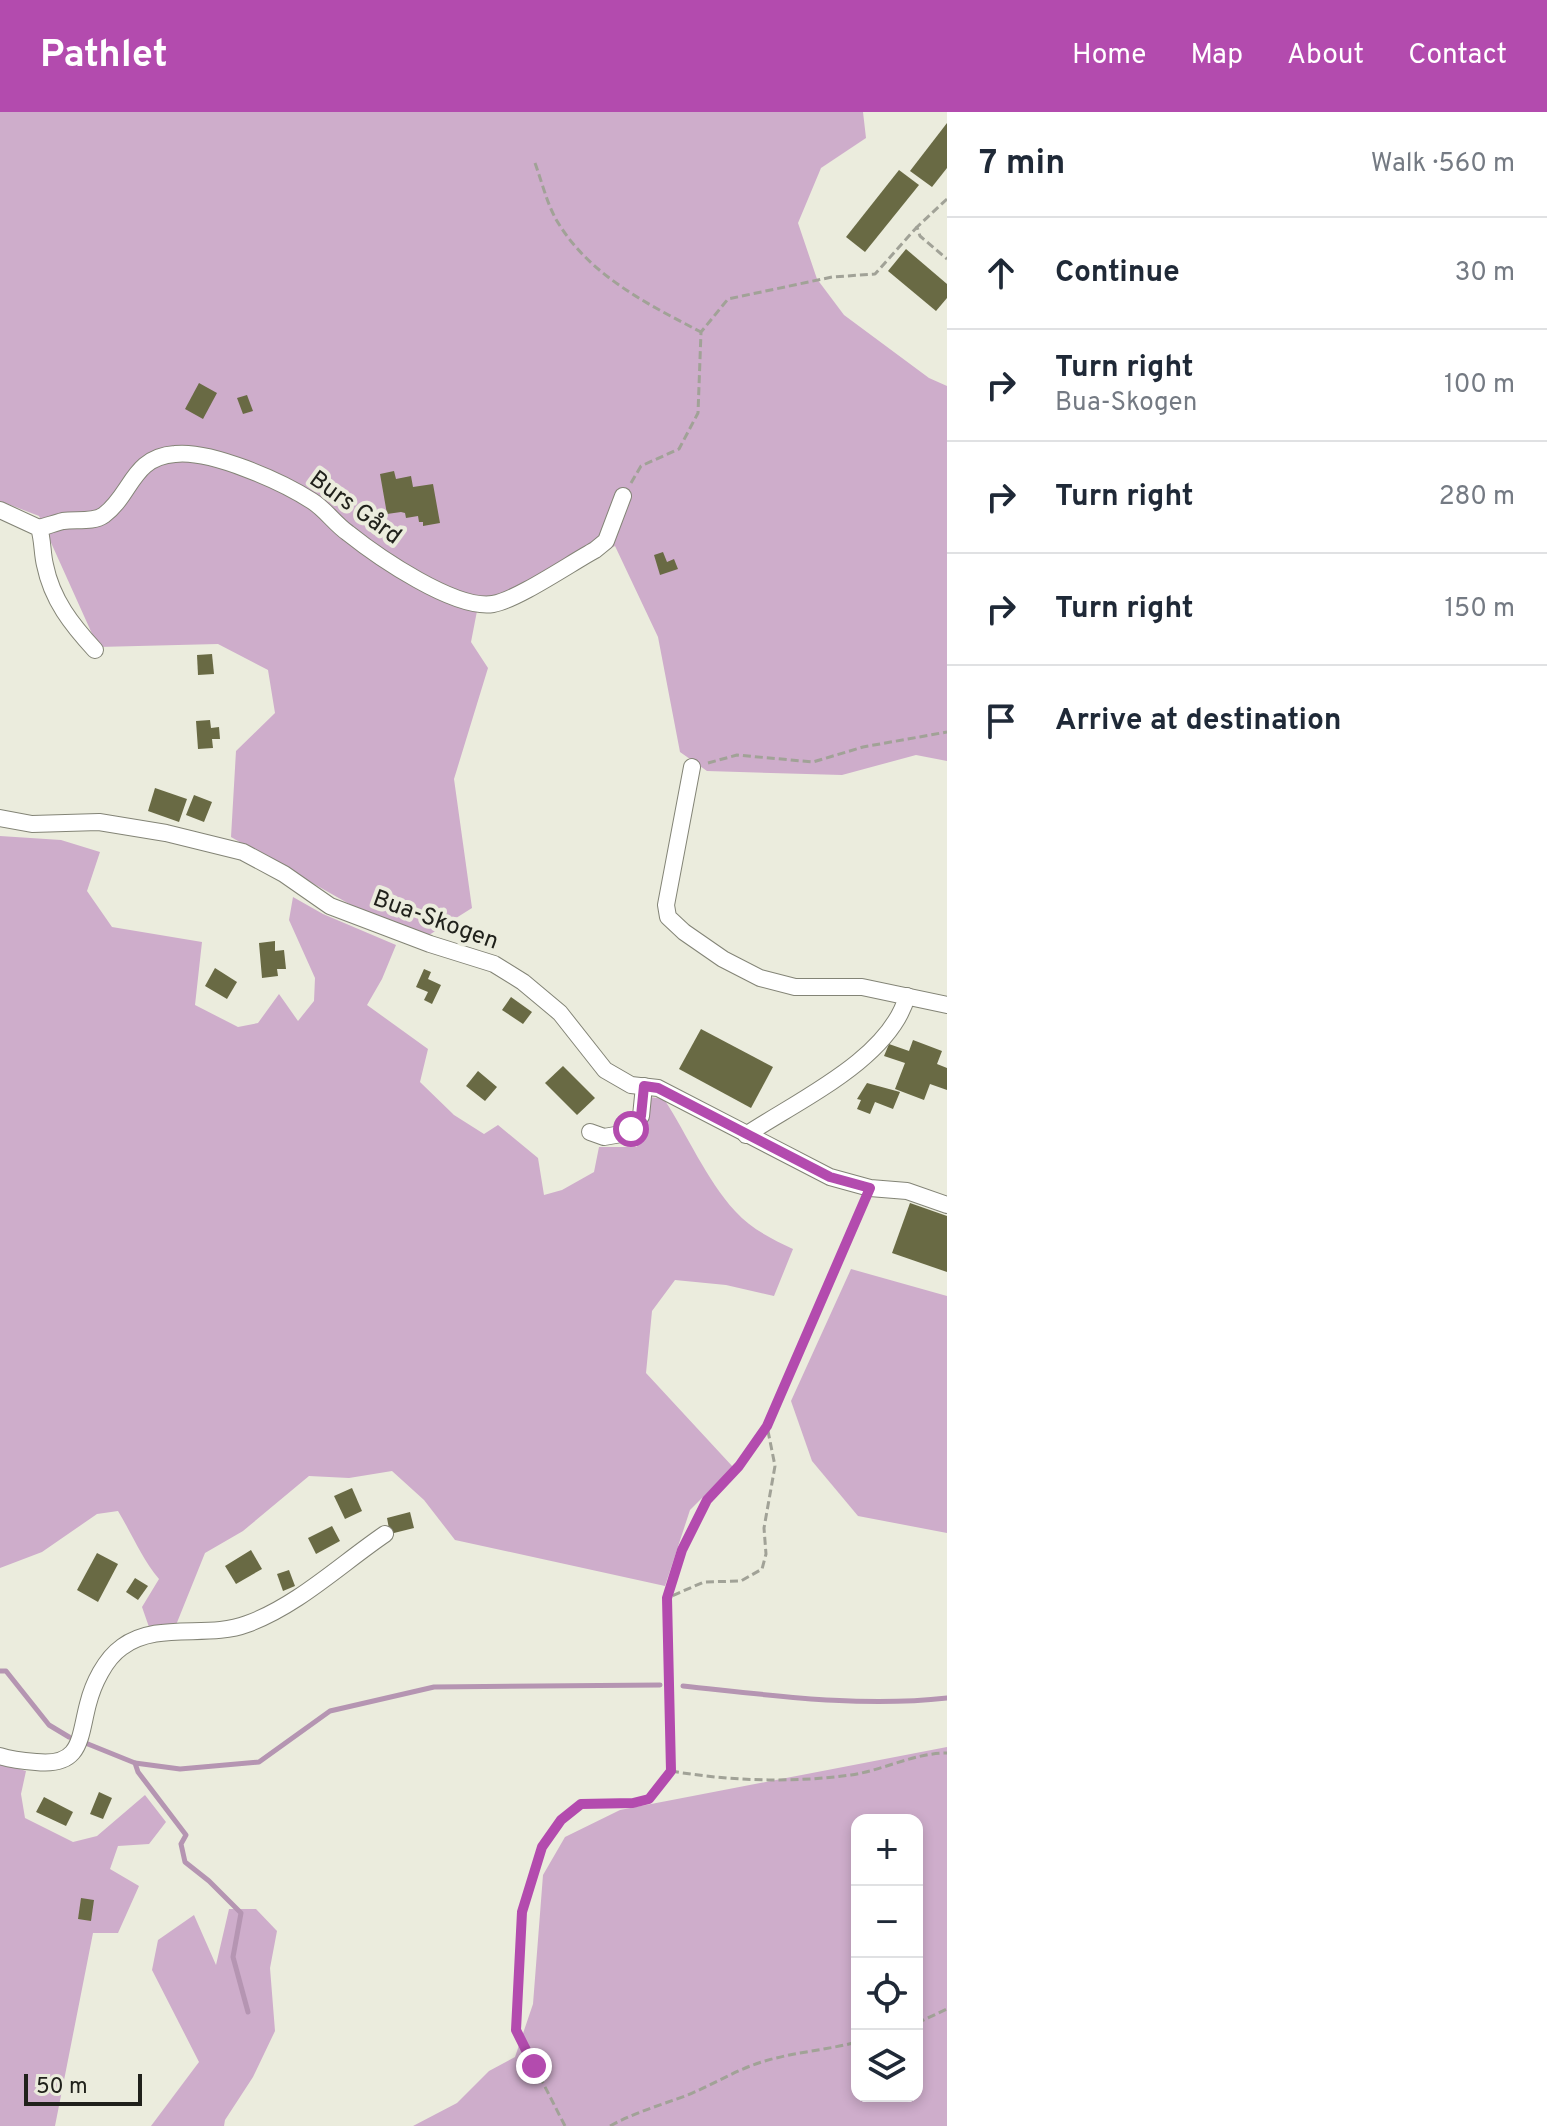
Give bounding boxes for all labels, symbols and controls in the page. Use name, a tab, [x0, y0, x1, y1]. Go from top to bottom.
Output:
text: Pathlet	[40, 32, 168, 81]
text: Home	[1072, 38, 1146, 74]
text: Map	[1190, 38, 1243, 74]
text: About	[1287, 38, 1364, 74]
text: Contact	[1408, 38, 1507, 74]
text: 7 min	[979, 143, 1065, 186]
text: Walk · 560 m	[1371, 148, 1515, 181]
icon: ahead	[979, 251, 1023, 295]
text: Continue	[1055, 255, 1180, 292]
text: 30 m	[1455, 257, 1515, 290]
text: Turn right	[1055, 350, 1193, 387]
icon: right	[979, 363, 1023, 407]
text: 100 m	[1444, 369, 1515, 402]
text: Bua-Skogen	[1055, 387, 1198, 420]
street label: Burs Gård	[303, 465, 407, 552]
icon: right	[979, 475, 1023, 519]
text: Turn right	[1055, 479, 1193, 516]
text: 280 m	[1439, 481, 1515, 514]
icon: right	[979, 587, 1023, 631]
text: Turn right	[1055, 591, 1193, 628]
text: 150 m	[1444, 593, 1515, 626]
icon: arrive	[979, 699, 1023, 743]
text: Arrive at destination	[1055, 703, 1341, 740]
street label: Bua-Skogen	[368, 884, 502, 957]
route start	[613, 1111, 649, 1147]
map controls	[851, 1814, 923, 2102]
button: +	[851, 1814, 923, 1886]
button: −	[851, 1886, 923, 1958]
button: locate	[851, 1958, 923, 2030]
button: layers	[851, 2030, 923, 2102]
route end	[516, 2048, 552, 2084]
scale bar	[24, 2070, 142, 2106]
text: 50 m	[36, 2074, 88, 2101]

